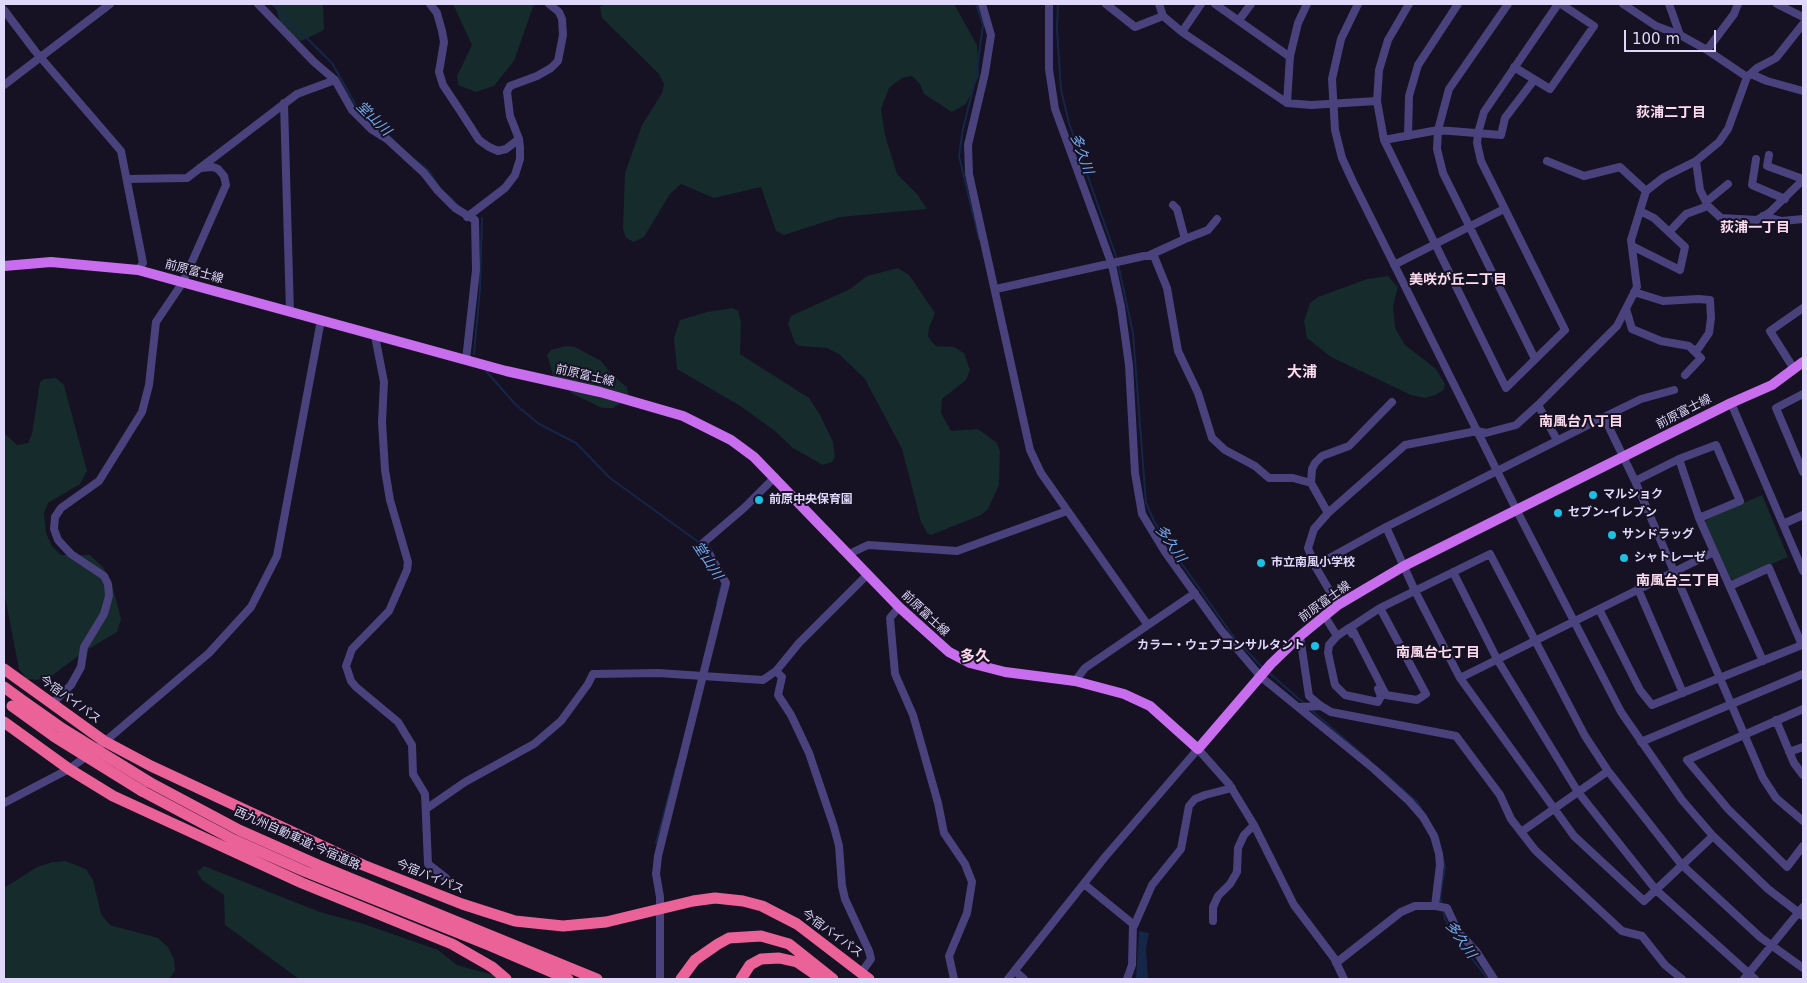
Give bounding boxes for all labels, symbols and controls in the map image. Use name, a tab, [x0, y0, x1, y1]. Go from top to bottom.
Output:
scale bar	[1627, 20, 1720, 52]
text: 100 m	[1632, 30, 1680, 48]
water label: 堂山川	[352, 98, 394, 140]
district label: 荻浦二丁目	[1636, 105, 1706, 121]
water label: 多久川	[1066, 131, 1096, 177]
district label: 荻浦一丁目	[1720, 220, 1790, 236]
street label: 前原富士線	[163, 257, 225, 287]
district label: 美咲が丘二丁目	[1409, 272, 1507, 288]
street label: 前原富士線	[554, 362, 616, 390]
district label: 大浦	[1287, 364, 1317, 382]
street label: 前原富士線	[1654, 392, 1714, 432]
district label: 南風台八丁目	[1539, 414, 1623, 430]
place label: マルショク	[1603, 488, 1663, 502]
marker: マルショク	[1587, 489, 1599, 501]
place label: 前原中央保育園	[769, 493, 853, 507]
marker: 前原中央保育園	[753, 494, 765, 506]
place label: セブン-イレブン	[1568, 506, 1657, 520]
marker: セブン-イレブン	[1552, 507, 1564, 519]
water label: 多久川	[1151, 522, 1189, 566]
place label: サンドラッグ	[1622, 528, 1694, 542]
marker: サンドラッグ	[1606, 529, 1618, 541]
water label: 堂山川	[689, 539, 725, 583]
place label: シャトレーゼ	[1634, 551, 1706, 565]
marker: シャトレーゼ	[1618, 552, 1630, 564]
place label: 市立南風小学校	[1271, 556, 1355, 570]
marker: 市立南風小学校	[1255, 557, 1267, 569]
district label: 南風台三丁目	[1636, 573, 1720, 589]
street label: 前原富士線	[1296, 579, 1354, 625]
street label: 前原富士線	[898, 588, 952, 640]
place label: カラー・ウェブコンサルタント	[1137, 639, 1305, 653]
marker: カラー・ウェブコンサルタント	[1309, 640, 1321, 652]
district label: 南風台七丁目	[1396, 645, 1480, 661]
district label: 多久	[960, 648, 990, 666]
street label: 今宿バイパス	[37, 673, 103, 727]
street label: 西九州自動車道;今宿道路	[232, 805, 362, 873]
street label: 今宿バイパス	[394, 857, 466, 897]
street label: 今宿バイパス	[799, 907, 865, 961]
water label: 多久川	[1441, 918, 1479, 962]

